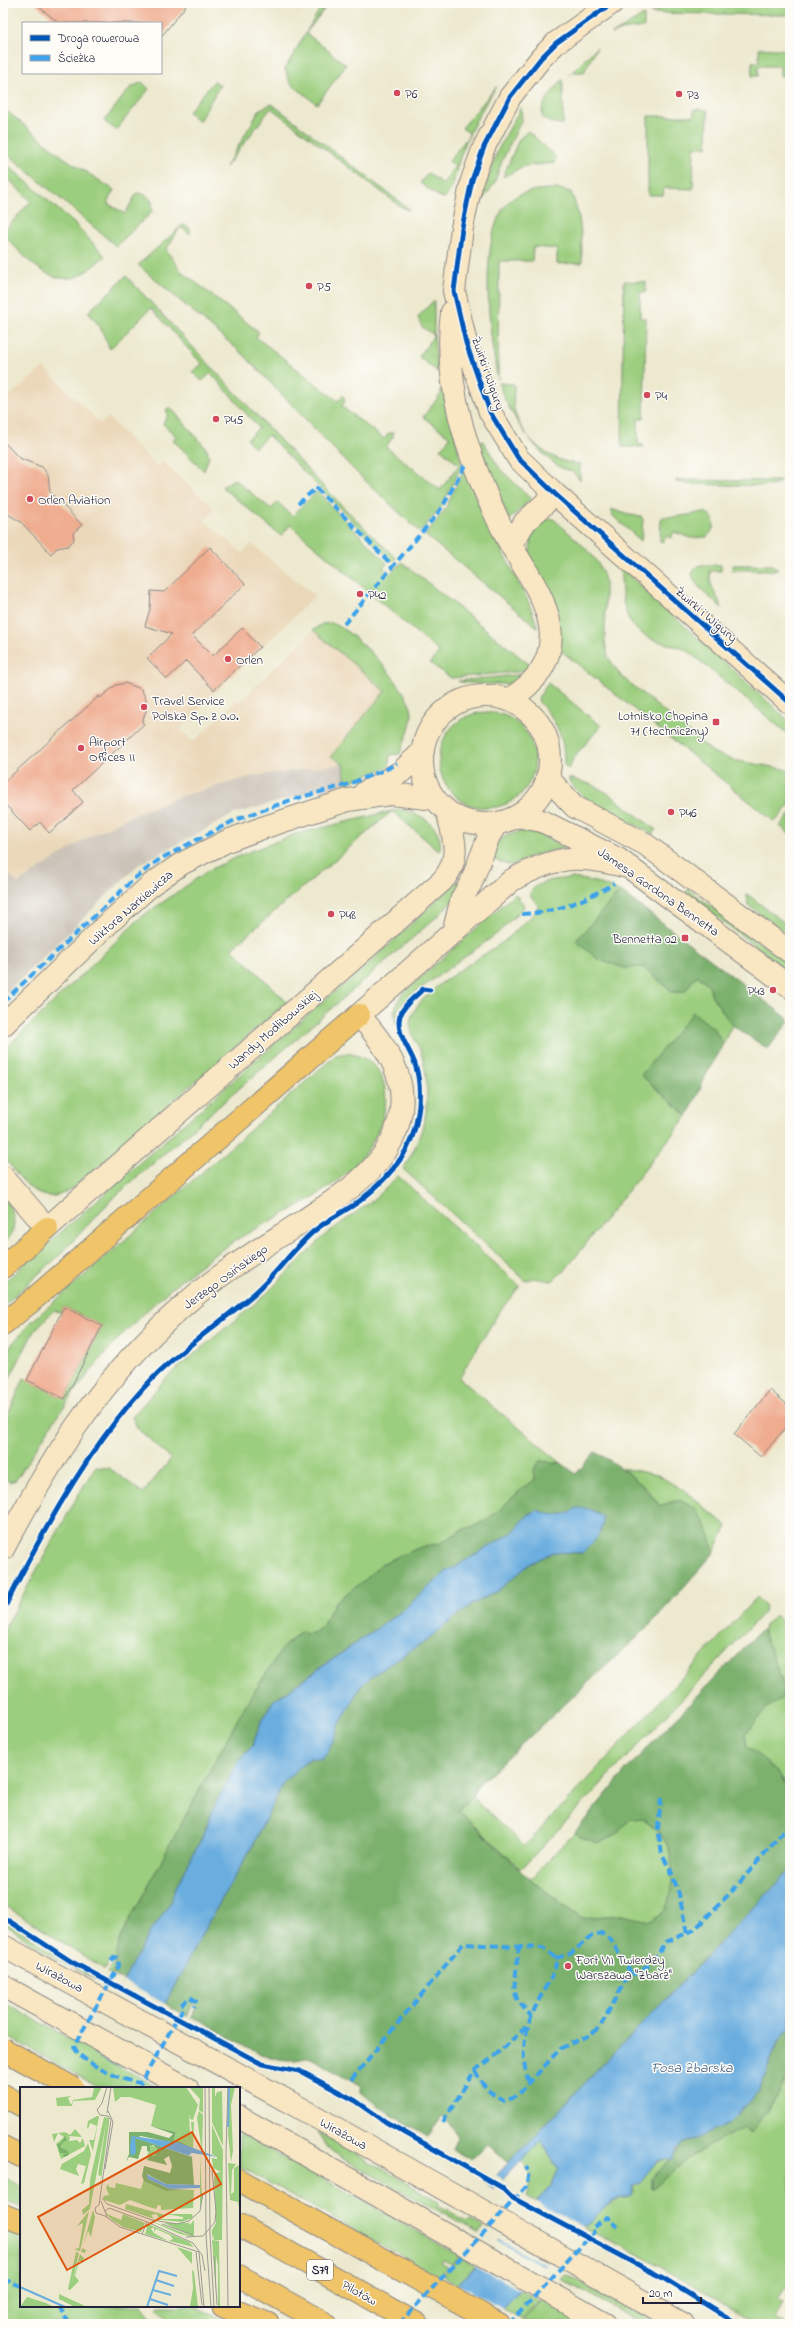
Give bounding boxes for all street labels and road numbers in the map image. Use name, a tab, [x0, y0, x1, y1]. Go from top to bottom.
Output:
street label: Żwirki i Wigury	[465, 334, 509, 413]
street label: Żwirki i Wigury	[670, 583, 741, 648]
street label: Jamesa Gordona Bennetta	[593, 843, 723, 942]
street label: Wiktora Narkiewicza	[84, 866, 178, 950]
street label: Wandy Modlibowskiej	[224, 986, 323, 1075]
street label: Jerzego Osińskiego	[180, 1240, 273, 1315]
street label: Wirażowa	[32, 1957, 87, 1998]
street label: Wirażowa	[316, 2113, 371, 2155]
road number: S79	[307, 2260, 333, 2280]
street label: Pilotów	[338, 2276, 381, 2311]

